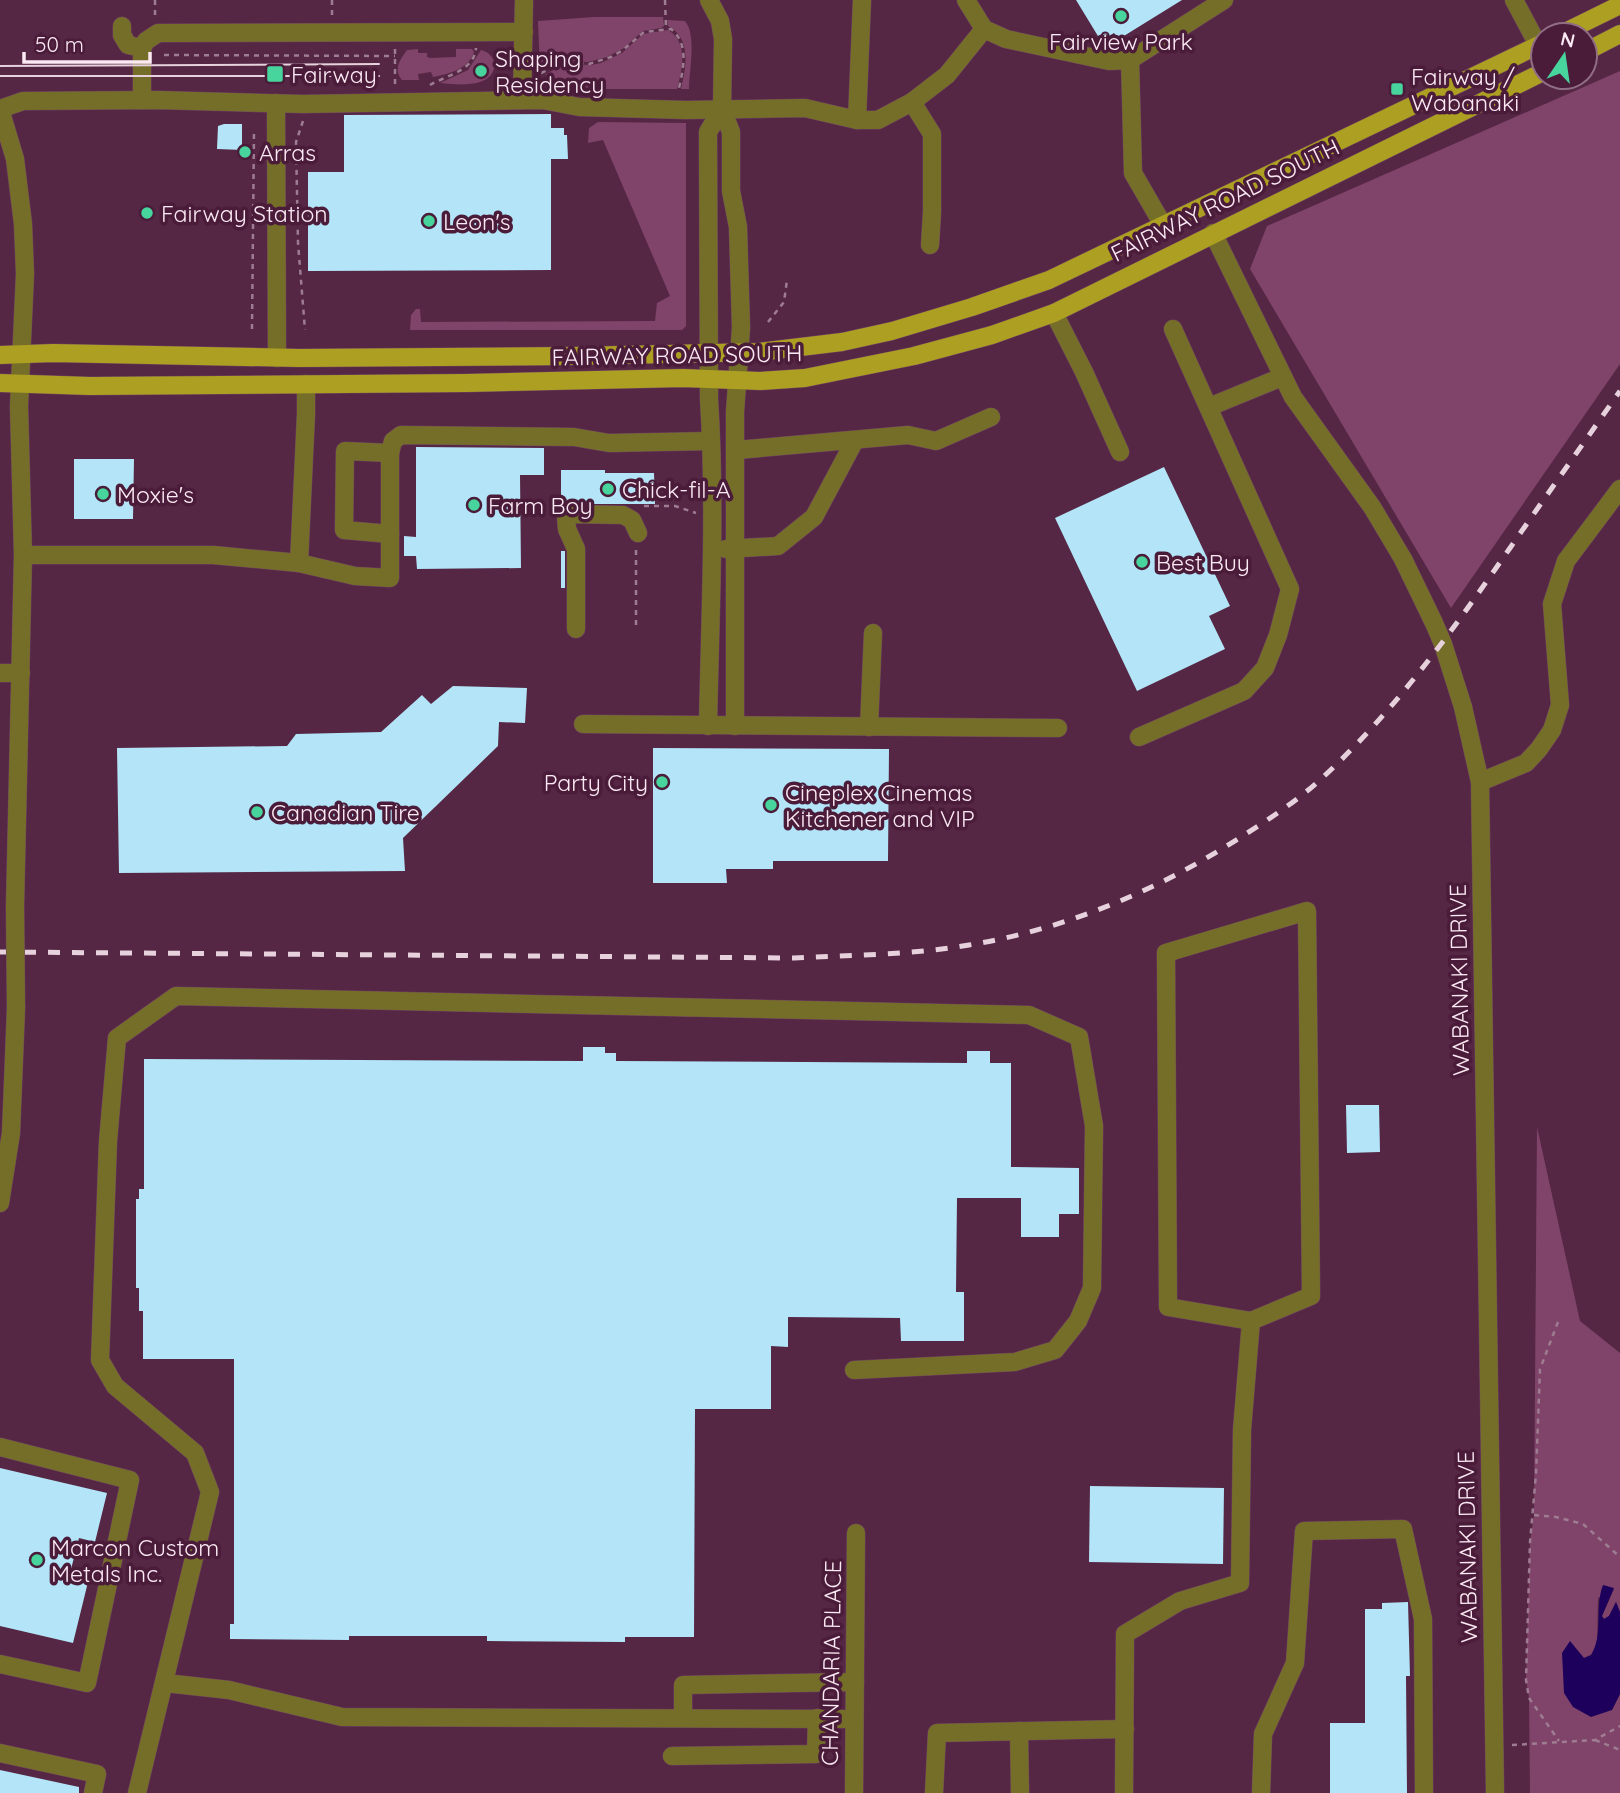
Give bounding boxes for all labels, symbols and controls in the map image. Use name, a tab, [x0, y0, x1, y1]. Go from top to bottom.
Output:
marker: Fairview Park	[1113, 8, 1129, 24]
scale bar	[24, 21, 150, 65]
north arrow	[1529, 21, 1599, 91]
text: N	[1558, 26, 1577, 53]
place label: Fairview Park	[1049, 27, 1193, 56]
text: 50 m	[35, 31, 84, 57]
place label: Shaping Residency	[495, 44, 604, 99]
place label: Fairway	[291, 60, 377, 89]
place label: Fairway / Wabanaki	[1411, 62, 1519, 117]
marker: Shaping Residency	[473, 63, 489, 79]
marker: Fairway	[265, 64, 285, 84]
marker: Fairway / Wabanaki	[1389, 81, 1405, 97]
street label: FAIRWAY ROAD SOUTH	[1106, 132, 1344, 268]
place label: Arras	[259, 138, 316, 167]
marker: Arras	[237, 144, 253, 160]
place label: Fairway Station	[161, 199, 328, 228]
marker: Fairway Station	[139, 205, 155, 221]
place label: Leon's	[443, 207, 511, 236]
marker: Leon's	[421, 213, 437, 229]
street label: FAIRWAY ROAD SOUTH	[551, 338, 803, 372]
place label: Chick-fil-A	[622, 475, 731, 504]
place label: Moxie's	[117, 480, 194, 509]
marker: Chick-fil-A	[600, 481, 616, 497]
marker: Moxie's	[95, 486, 111, 502]
place label: Farm Boy	[488, 491, 593, 520]
marker: Farm Boy	[466, 497, 482, 513]
place label: Best Buy	[1156, 548, 1250, 577]
marker: Best Buy	[1134, 554, 1150, 570]
place label: Party City	[544, 768, 648, 797]
marker: Party City	[654, 774, 670, 790]
place label: Cineplex Cinemas Kitchener and VIP	[785, 778, 975, 833]
marker: Cineplex Cinemas Kitchener and VIP	[763, 797, 779, 813]
place label: Canadian Tire	[271, 798, 420, 827]
marker: Canadian Tire	[249, 804, 265, 820]
street label: WABANAKI DRIVE	[1443, 884, 1475, 1076]
street label: WABANAKI DRIVE	[1451, 1451, 1483, 1643]
place label: Marcon Custom Metals Inc.	[51, 1533, 219, 1588]
marker: Marcon Custom Metals Inc.	[29, 1552, 45, 1568]
street label: CHANDARIA PLACE	[815, 1560, 847, 1766]

